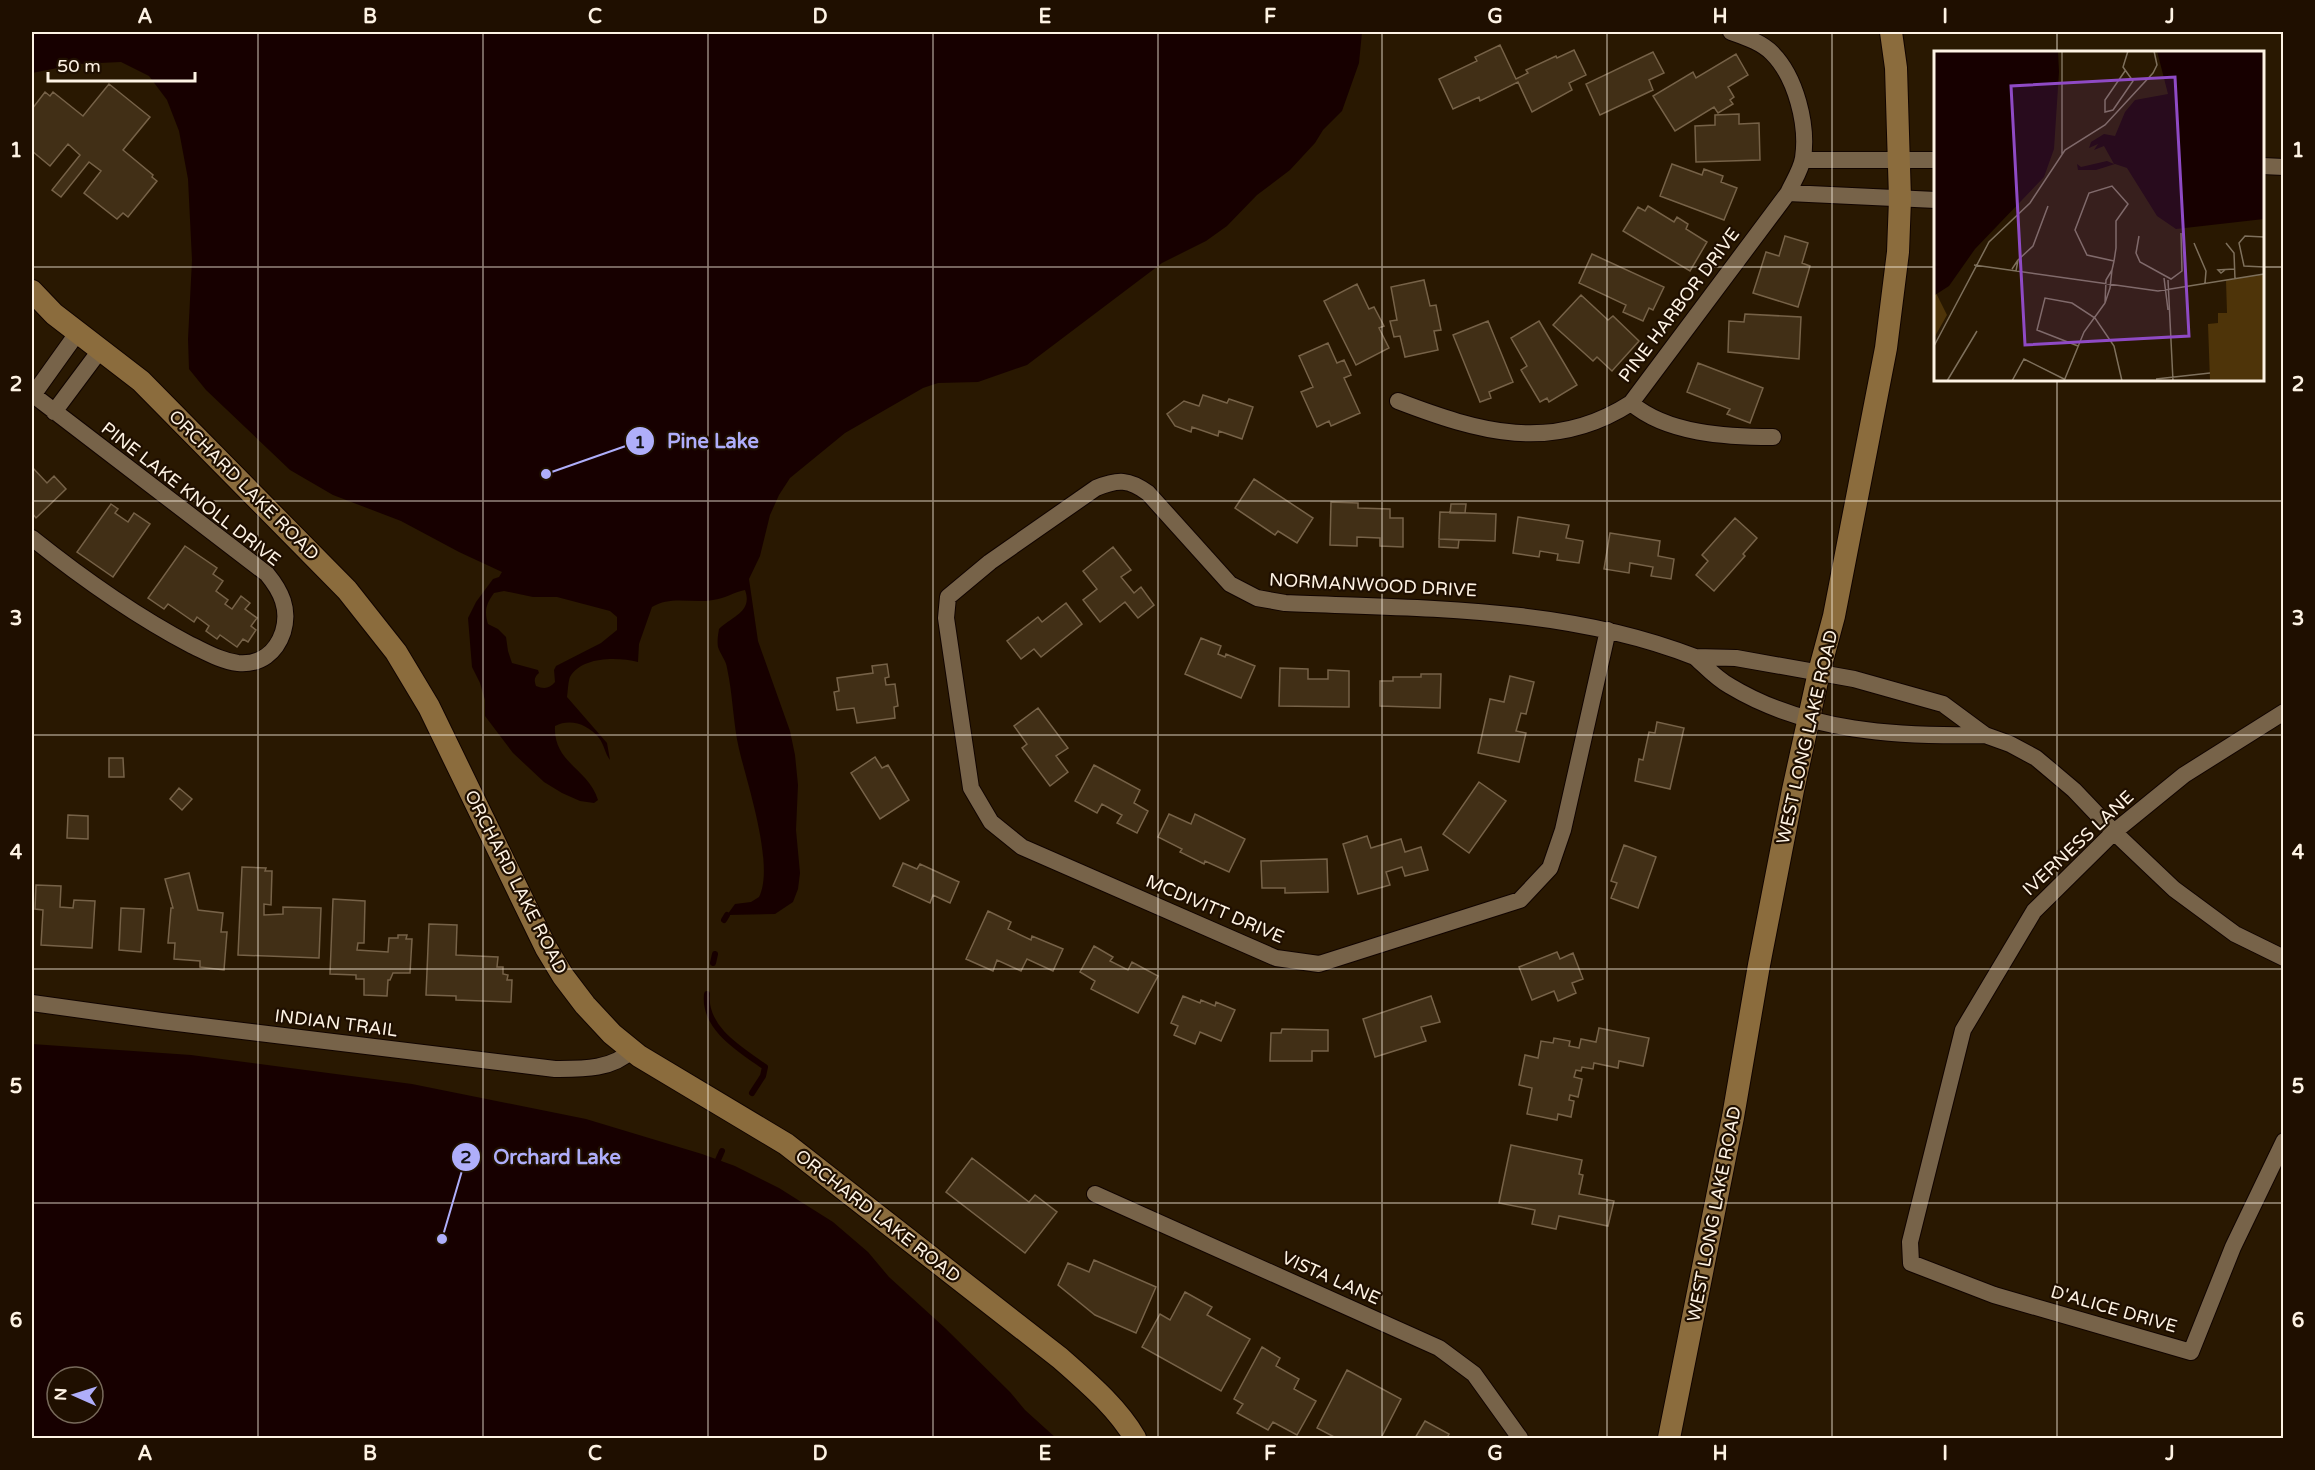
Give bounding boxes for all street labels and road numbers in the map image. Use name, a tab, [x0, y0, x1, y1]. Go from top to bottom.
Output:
street label: PINE HARBOR DRIVE	[1614, 223, 1744, 387]
street label: ORCHARD LAKE ROAD	[164, 405, 324, 565]
street label: PINE LAKE KNOLL DRIVE	[97, 417, 285, 571]
street label: NORMANWOOD DRIVE	[1268, 569, 1478, 601]
street label: WEST LONG LAKE ROAD	[1772, 628, 1842, 846]
street label: ORCHARD LAKE ROAD	[460, 786, 572, 978]
street label: IVERNESS LANE	[2018, 786, 2138, 900]
street label: MCDIVITT DRIVE	[1142, 870, 1288, 948]
street label: INDIAN TRAIL	[273, 1005, 399, 1042]
street label: WEST LONG LAKE ROAD	[1682, 1104, 1746, 1324]
street label: ORCHARD LAKE ROAD	[791, 1145, 965, 1287]
street label: VISTA LANE	[1278, 1247, 1384, 1309]
street label: D'ALICE DRIVE	[2048, 1280, 2180, 1338]

